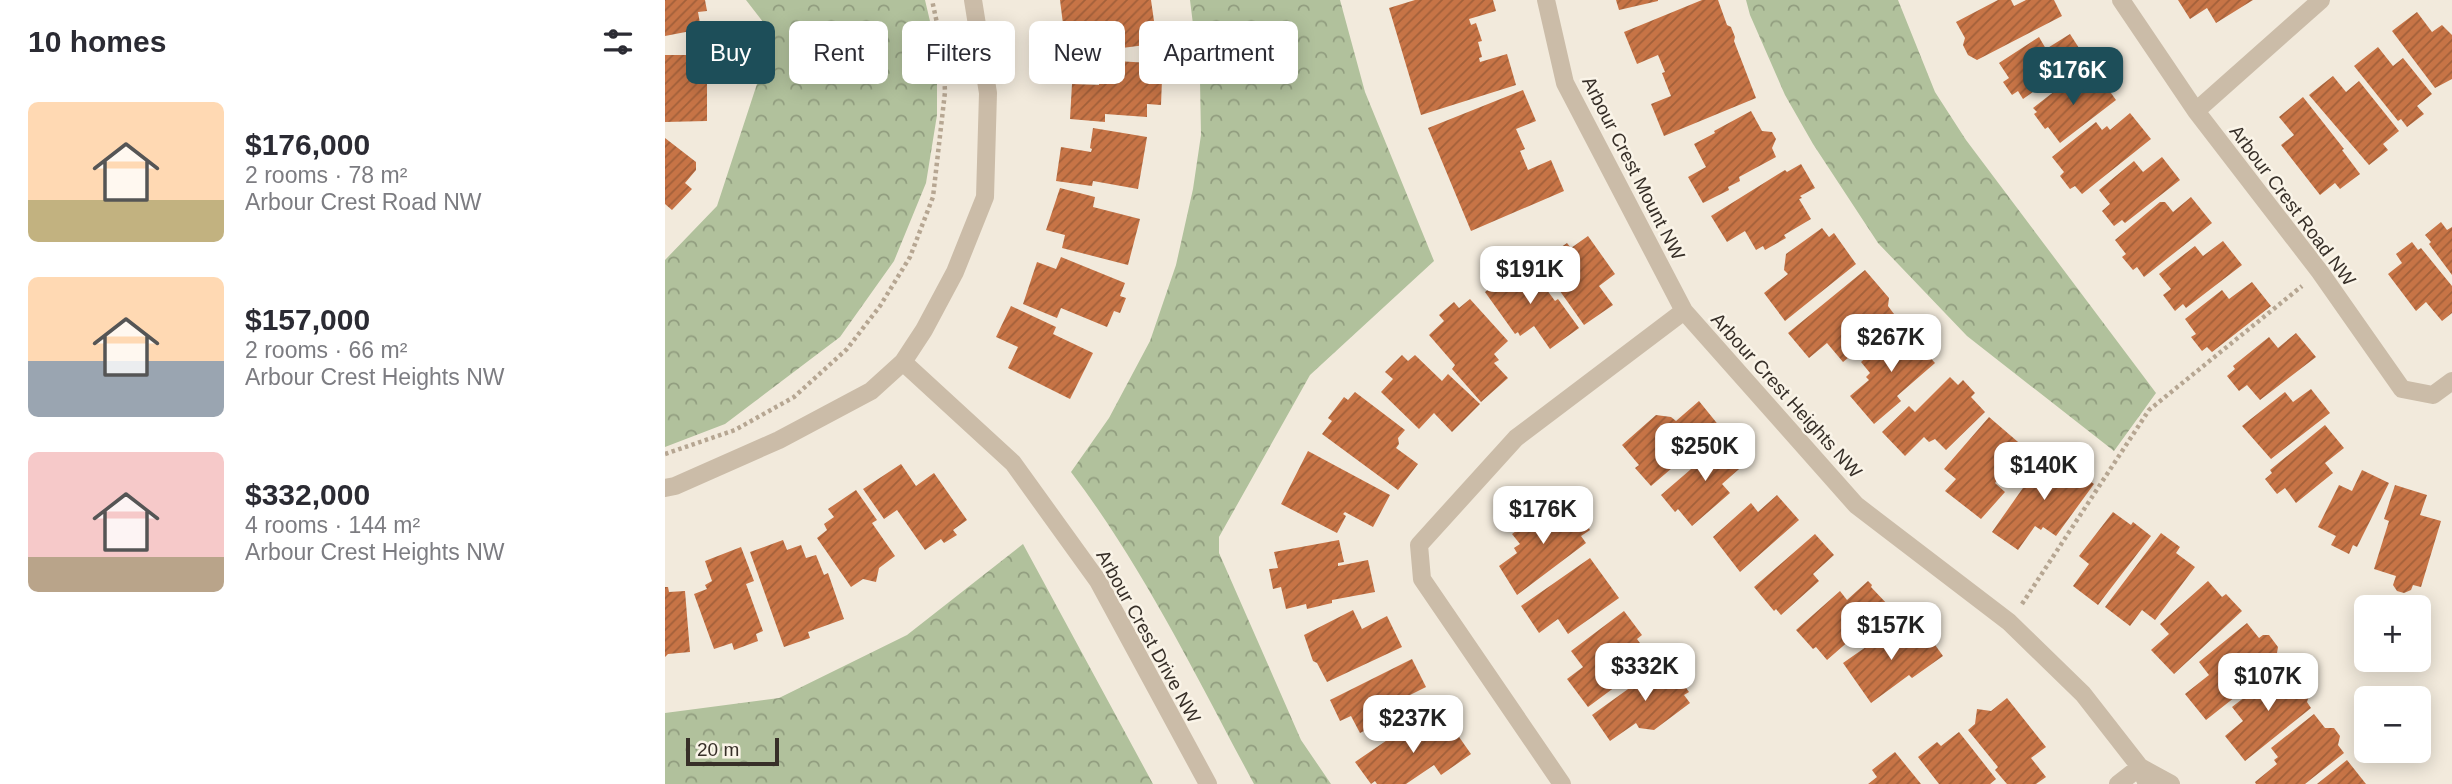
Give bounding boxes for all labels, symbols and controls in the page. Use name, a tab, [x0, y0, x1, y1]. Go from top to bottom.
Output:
chip: Buy	[686, 21, 775, 84]
chip: Rent	[789, 21, 888, 84]
chip: Filters	[902, 21, 1015, 84]
chip: New	[1029, 21, 1125, 84]
chip: Apartment	[1139, 21, 1298, 84]
icon: filters	[599, 23, 637, 61]
text: 10 homes	[28, 25, 166, 58]
pin: $176K	[2024, 48, 2122, 107]
text: $176K	[2039, 57, 2107, 83]
street label: Arbour Crest Mount NW	[1578, 73, 1689, 263]
street label: Arbour Crest Road NW	[2225, 121, 2360, 290]
text: $176,000	[245, 128, 370, 161]
icon: home	[84, 130, 168, 214]
text: 2 rooms · 78 m²	[245, 162, 407, 188]
text: Arbour Crest Road NW	[245, 189, 481, 215]
pin: $191K	[1481, 246, 1579, 306]
text: $191K	[1496, 256, 1564, 282]
text: $157,000	[245, 303, 370, 336]
icon: home	[84, 305, 168, 389]
street label: Arbour Crest Heights NW	[1707, 309, 1866, 482]
pin: $267K	[1842, 314, 1940, 374]
text: $267K	[1857, 324, 1925, 350]
text: 2 rooms · 66 m²	[245, 337, 407, 363]
text: Arbour Crest Heights NW	[245, 364, 504, 390]
pin: $250K	[1656, 424, 1754, 483]
text: $250K	[1671, 433, 1739, 459]
pin: $140K	[1995, 442, 2093, 502]
text: $140K	[2010, 452, 2078, 478]
text: $332,000	[245, 478, 370, 511]
icon: home	[84, 480, 168, 564]
pin: $176K	[1494, 486, 1592, 546]
text: $176K	[1509, 496, 1577, 522]
text: 4 rooms · 144 m²	[245, 512, 420, 538]
text: Arbour Crest Heights NW	[245, 539, 504, 565]
street label: Arbour Crest Drive NW	[1092, 546, 1205, 726]
map controls	[2354, 595, 2431, 763]
button: +	[2354, 595, 2431, 672]
pin: $157K	[1842, 602, 1940, 662]
text: $157K	[1857, 612, 1925, 638]
pin: $332K	[1596, 644, 1694, 703]
text: $332K	[1611, 653, 1679, 679]
pin: $107K	[2219, 654, 2317, 713]
text: $107K	[2234, 663, 2302, 689]
button: −	[2354, 686, 2431, 763]
pin: $237K	[1364, 696, 1462, 755]
text: $237K	[1379, 705, 1447, 731]
scale bar	[686, 735, 779, 767]
text: 20 m	[697, 739, 739, 760]

